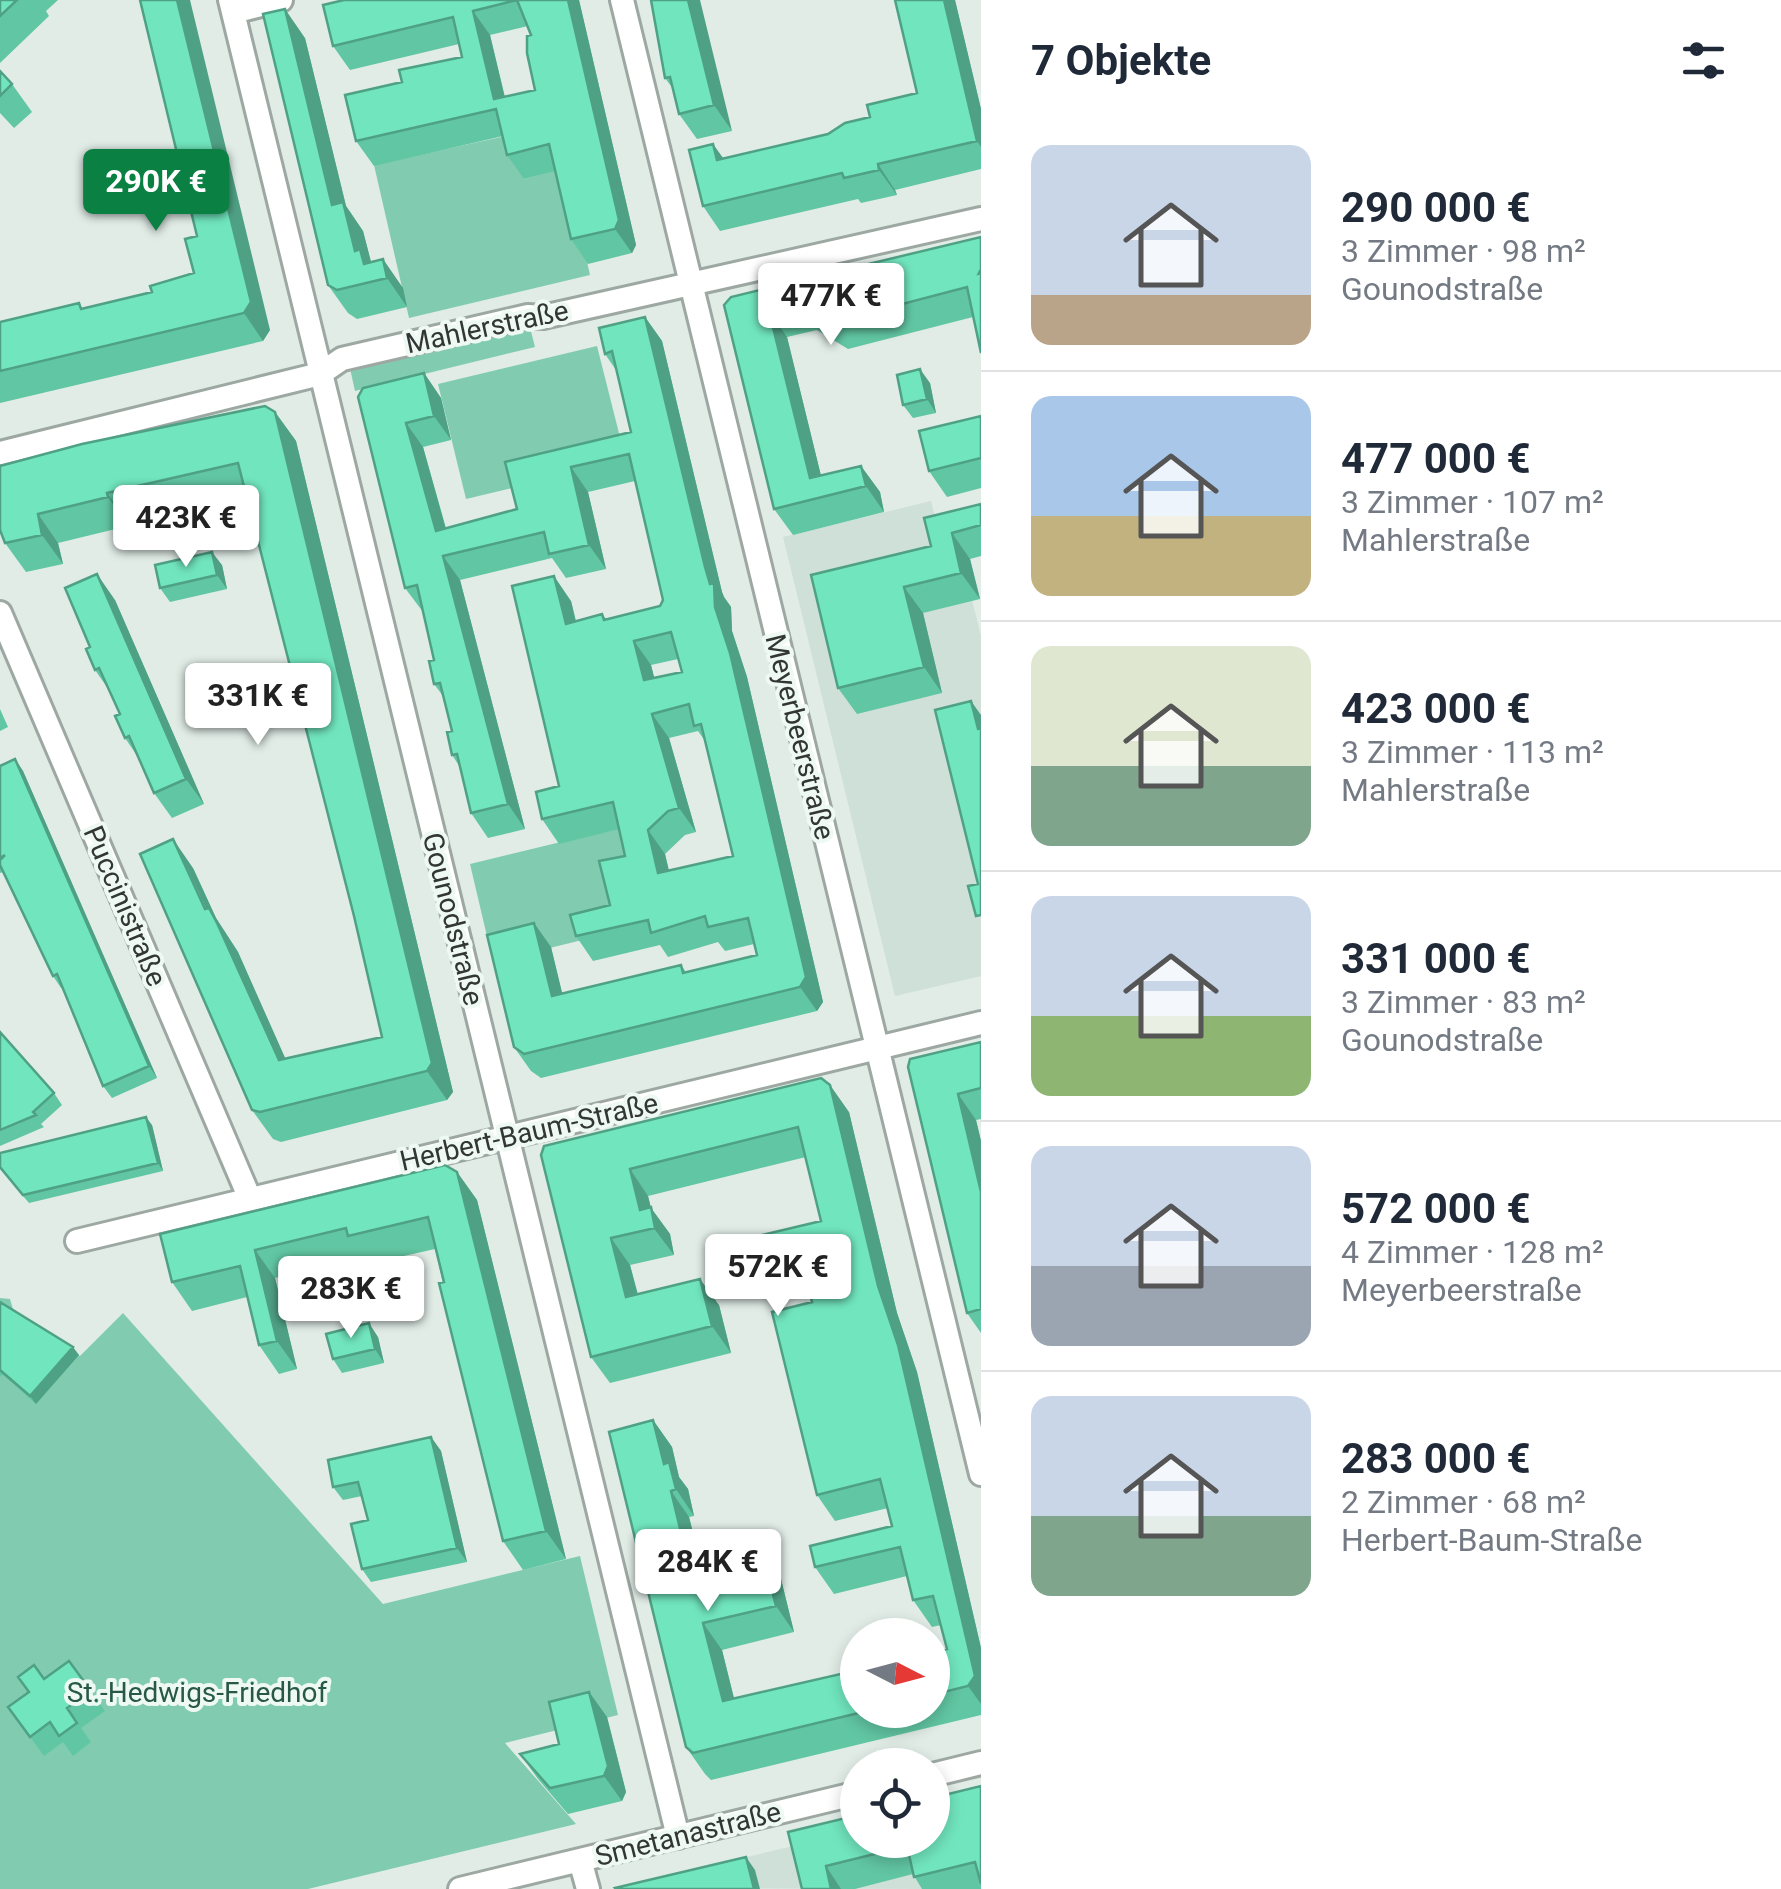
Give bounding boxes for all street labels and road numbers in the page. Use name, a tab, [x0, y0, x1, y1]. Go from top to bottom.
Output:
street label: Mahlerstraße	[403, 294, 571, 360]
street label: Meyerbeerstraße	[759, 631, 841, 843]
street label: Puccinistraße	[76, 821, 174, 991]
street label: Gounodstraße	[416, 829, 490, 1009]
street label: Herbert-Baum-Straße	[397, 1086, 661, 1178]
street label: Smetanastraße	[592, 1795, 784, 1873]

